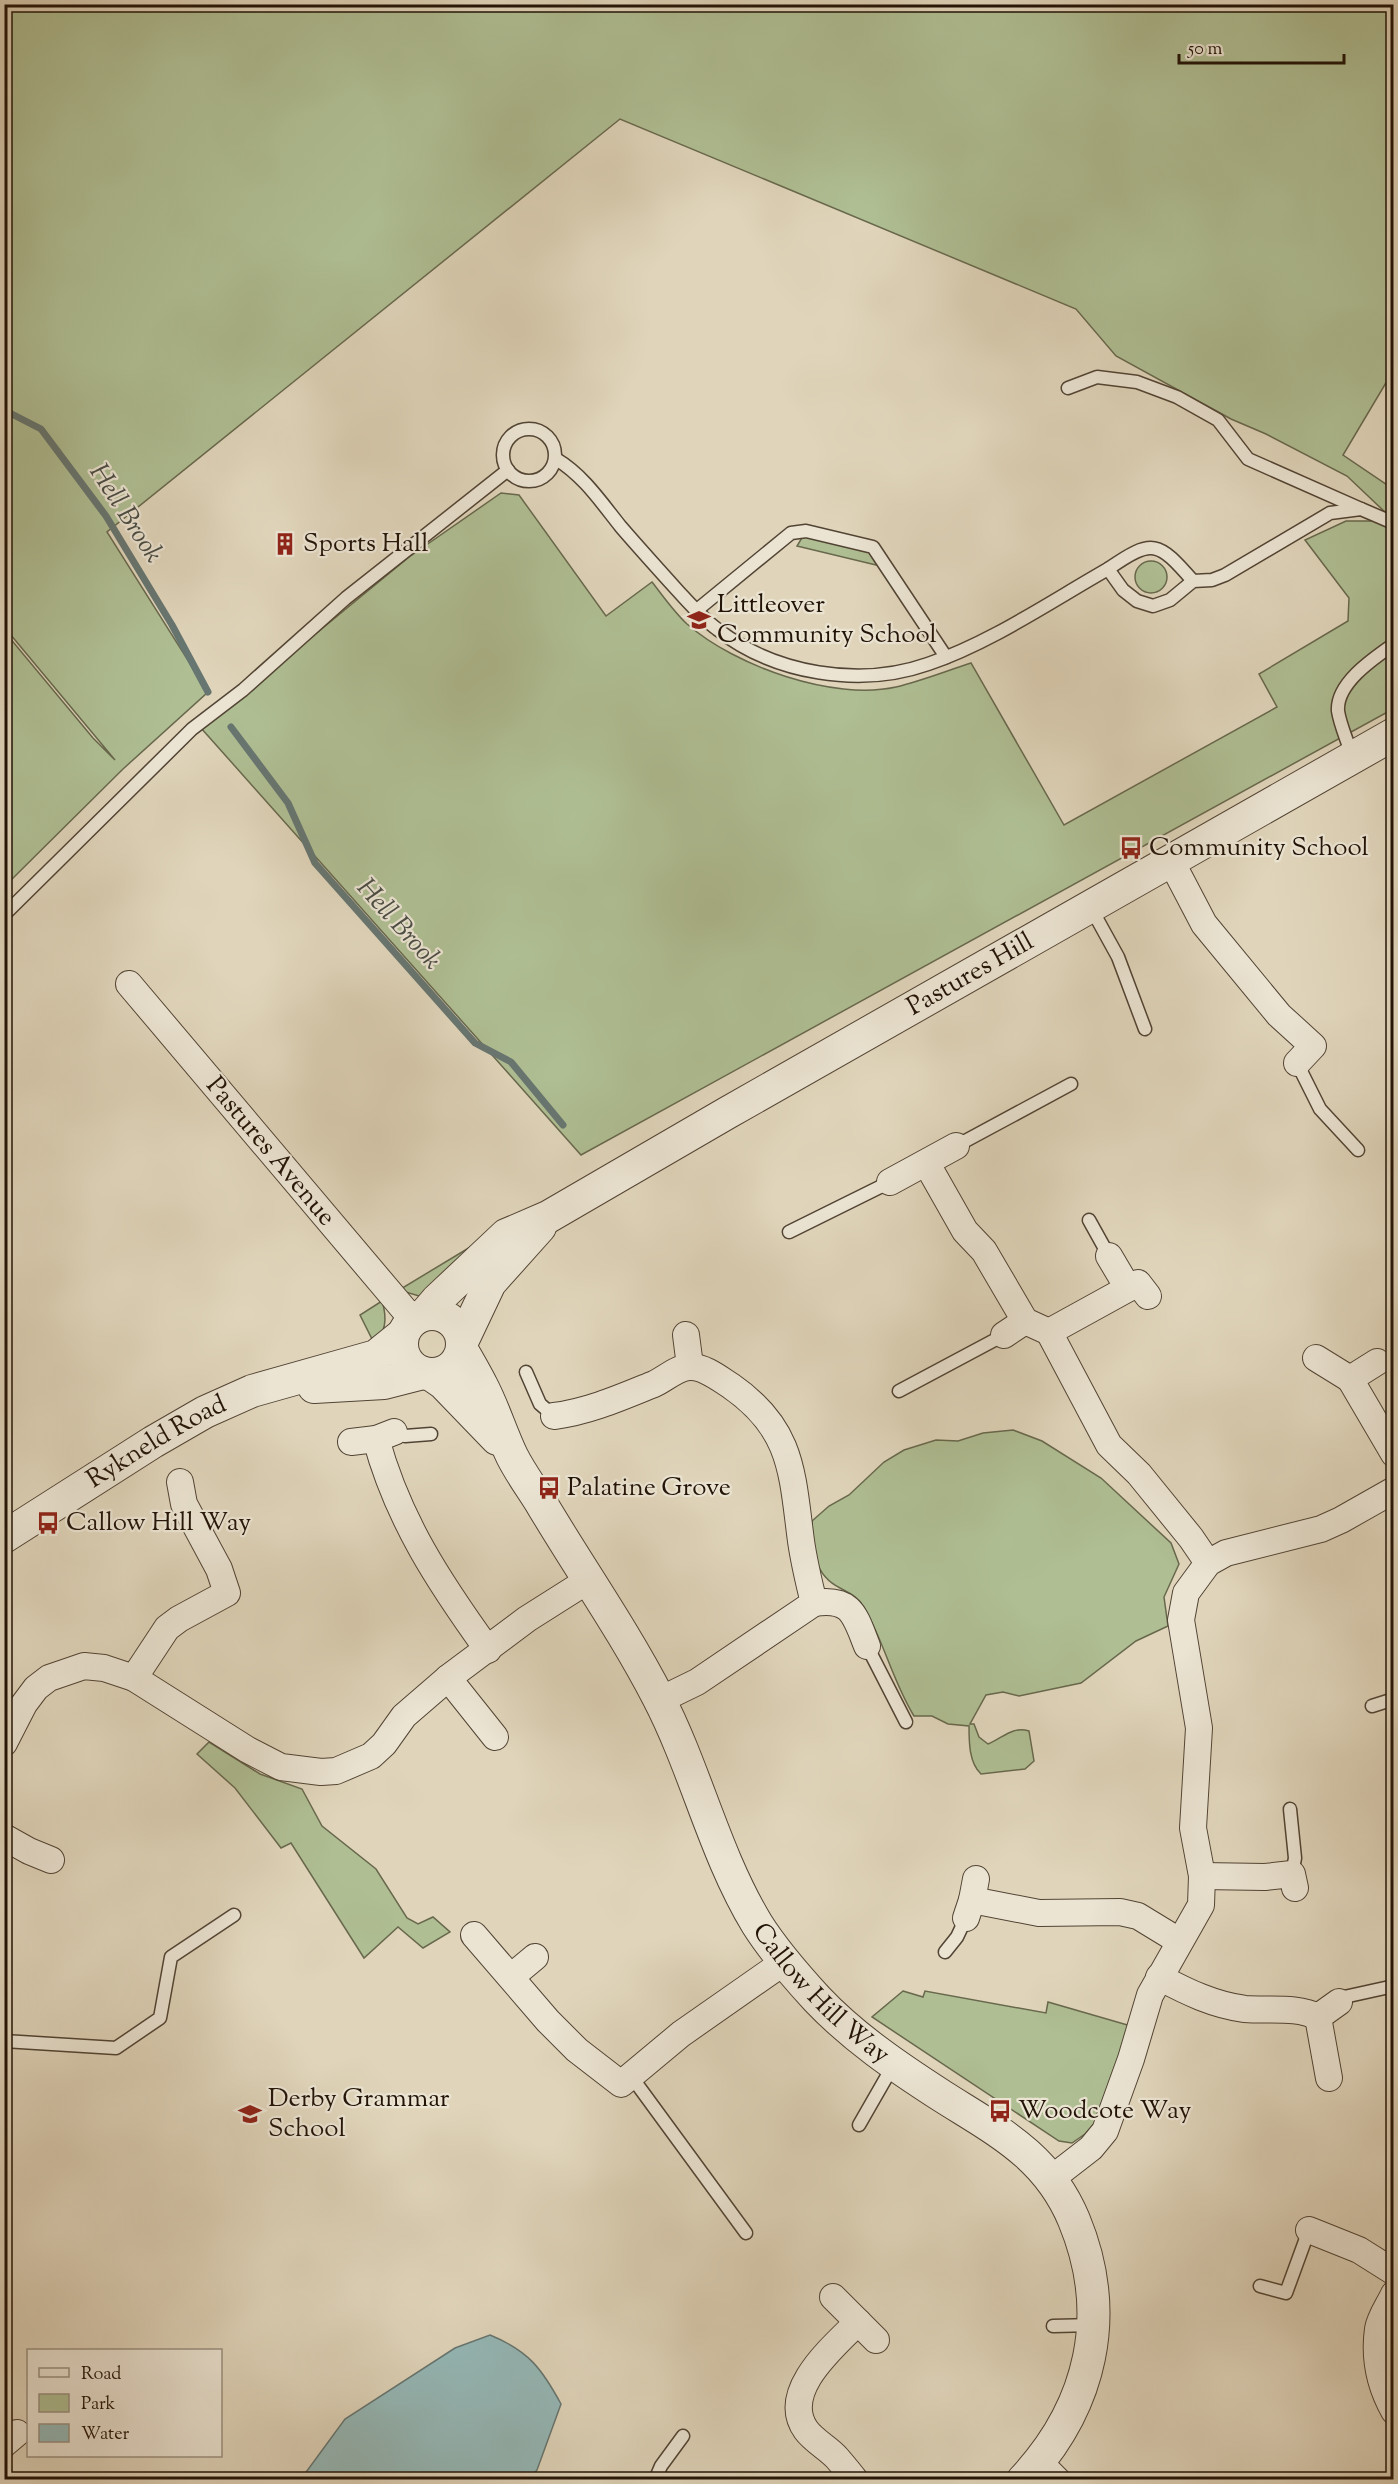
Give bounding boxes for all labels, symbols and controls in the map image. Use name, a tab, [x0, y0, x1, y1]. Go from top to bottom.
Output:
scale bar	[1179, 27, 1344, 65]
text: 50 m	[1187, 37, 1223, 63]
water label: Hell Brook	[78, 457, 172, 571]
place label: Sports Hall	[303, 526, 429, 563]
building icon: Sports Hall	[272, 531, 298, 557]
place label: Littleover Community School	[717, 587, 937, 654]
school or university icon: Littleover Community School	[686, 607, 712, 633]
place label: Community School	[1149, 830, 1369, 867]
bus stop icon: Community School	[1118, 835, 1144, 861]
water label: Hell Brook	[346, 871, 450, 979]
street label: Pastures Hill	[900, 924, 1041, 1025]
street label: Pastures Avenue	[196, 1069, 344, 1235]
street label: Rykneld Road	[80, 1386, 233, 1498]
place label: Palatine Grove	[567, 1470, 731, 1507]
bus stop icon: Palatine Grove	[536, 1475, 562, 1501]
place label: Callow Hill Way	[66, 1505, 251, 1542]
bus stop icon: Callow Hill Way	[35, 1510, 61, 1536]
street label: Callow Hill Way	[743, 1915, 897, 2073]
place label: Derby Grammar School	[268, 2081, 450, 2148]
place label: Woodcote Way	[1018, 2093, 1192, 2130]
bus stop icon: Woodcote Way	[987, 2098, 1013, 2124]
school or university icon: Derby Grammar School	[237, 2101, 263, 2127]
legend	[27, 2349, 222, 2457]
text: Road	[81, 2362, 121, 2388]
text: Park	[81, 2392, 116, 2418]
text: Water	[81, 2422, 130, 2448]

